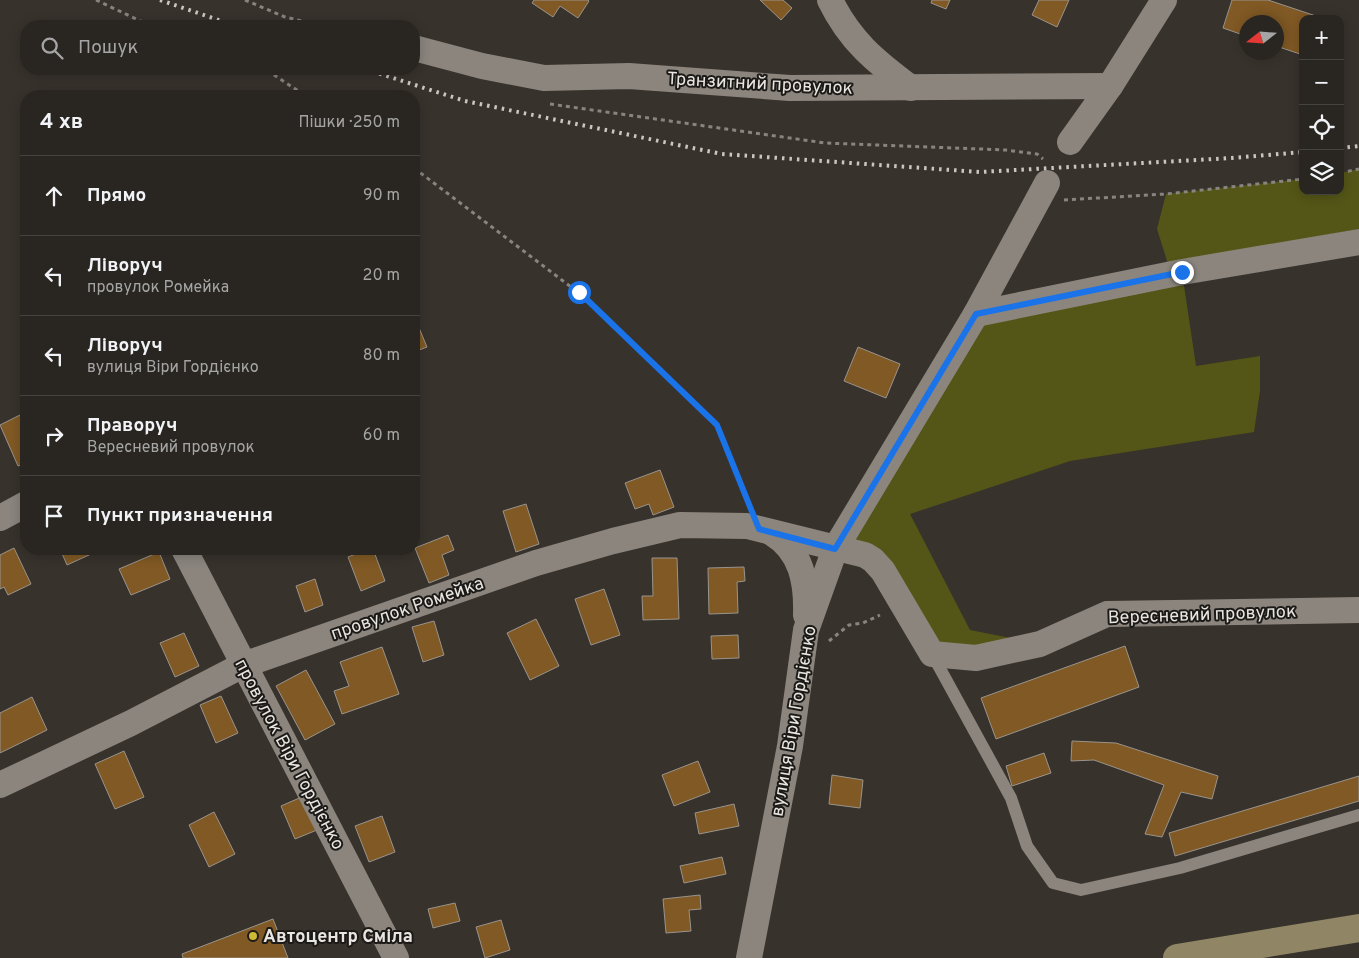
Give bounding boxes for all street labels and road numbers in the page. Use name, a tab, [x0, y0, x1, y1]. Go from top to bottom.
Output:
street label: Транзитний провулок	[666, 68, 853, 101]
street label: провулок Ромейка	[328, 573, 487, 646]
street label: Вересневий провулок	[1107, 601, 1297, 630]
street label: вулиця Віри Гордієнко	[766, 624, 823, 818]
street label: провулок Віри Гордієнко	[229, 655, 349, 854]

